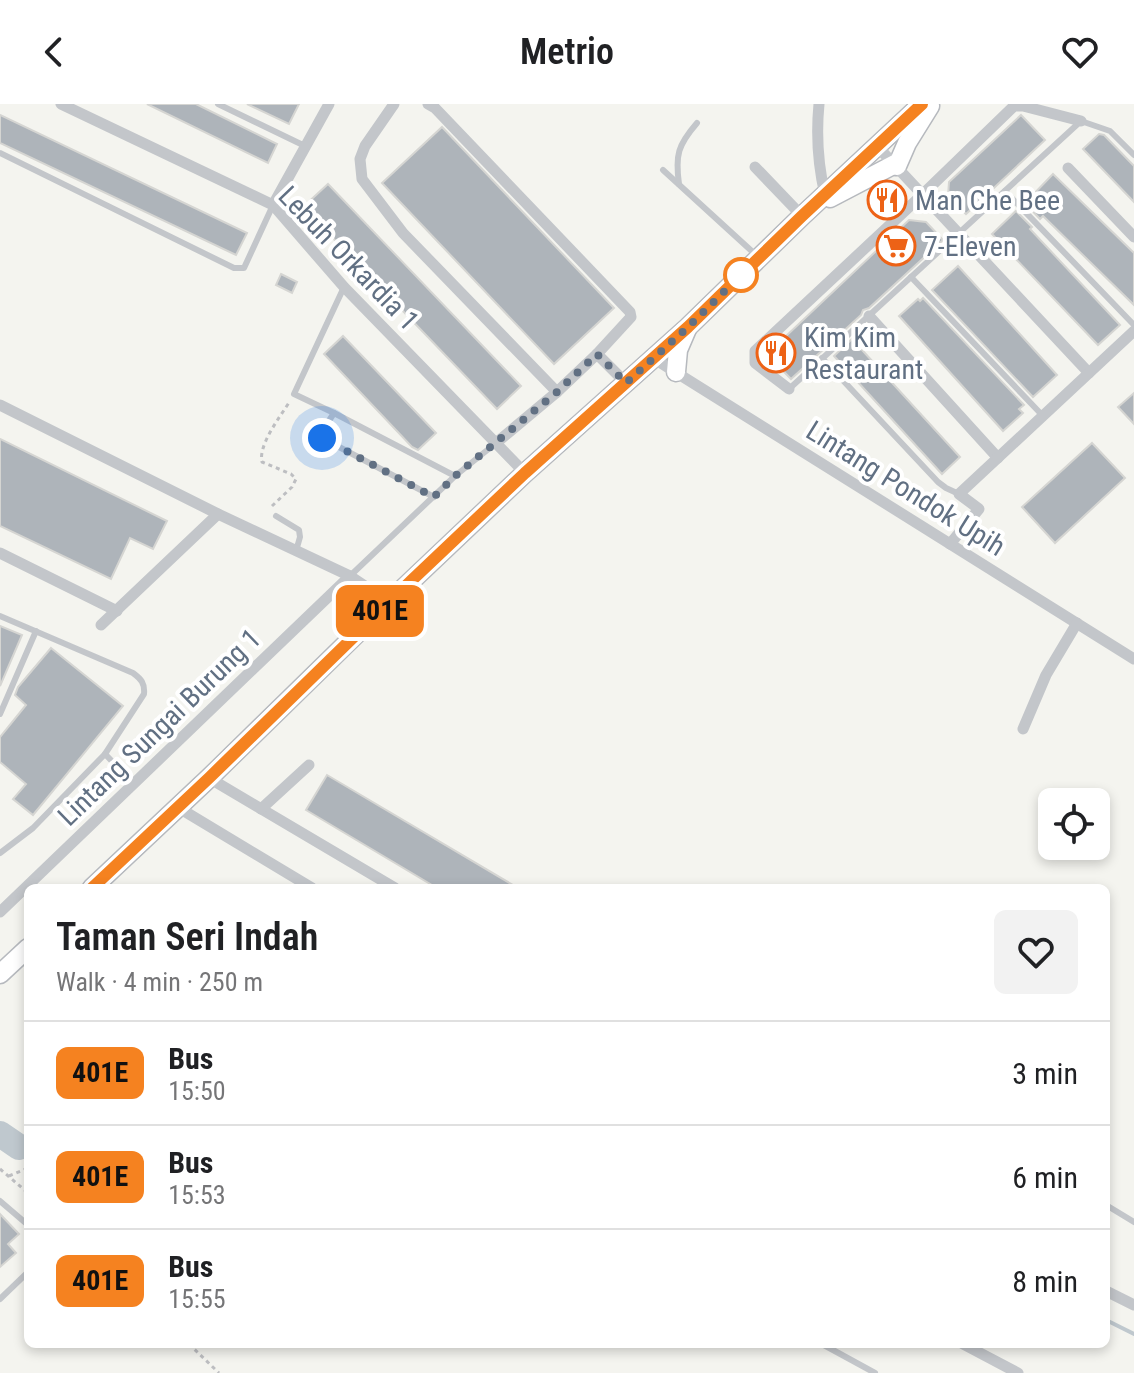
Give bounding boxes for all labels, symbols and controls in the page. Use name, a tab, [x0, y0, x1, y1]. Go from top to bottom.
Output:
icon: back	[32, 30, 76, 74]
icon: heart	[1058, 30, 1102, 74]
text: Metrio	[520, 31, 614, 73]
street label: Lebuh Orkardia 1	[272, 179, 426, 337]
restaurant icon: Man Che Bee	[866, 179, 908, 221]
place label: Man Che Bee	[915, 184, 1060, 217]
supermarket icon: 7-Eleven	[875, 225, 917, 267]
place label: 7-Eleven	[924, 230, 1017, 263]
unlabelled marker	[724, 258, 758, 292]
place label: Kim Kim Restaurant	[804, 321, 923, 386]
restaurant icon: Kim Kim Restaurant	[755, 332, 797, 374]
street label: Lintang Pondok Upih	[800, 414, 1011, 563]
your location	[302, 418, 342, 458]
line badge: 401E	[324, 585, 436, 637]
text: 401E	[352, 594, 408, 627]
street label: Lintang Sungai Burung 1	[51, 622, 268, 833]
map controls	[1038, 788, 1110, 860]
button: locate	[1038, 788, 1110, 860]
button: heart	[994, 910, 1078, 994]
text: Taman Seri Indah	[56, 915, 318, 959]
text: Walk · 4 min · 250 m	[56, 967, 263, 997]
text: Bus	[168, 1041, 213, 1076]
text: 401E	[72, 1056, 128, 1089]
text: 3 min	[1012, 1056, 1078, 1091]
text: 15:50	[168, 1076, 226, 1106]
text: Bus	[168, 1145, 213, 1180]
text: 401E	[72, 1160, 128, 1193]
text: 6 min	[1012, 1160, 1078, 1195]
text: 15:53	[168, 1180, 226, 1210]
text: Bus	[168, 1249, 213, 1284]
text: 401E	[72, 1264, 128, 1297]
text: 8 min	[1012, 1264, 1078, 1299]
text: 15:55	[168, 1284, 226, 1314]

